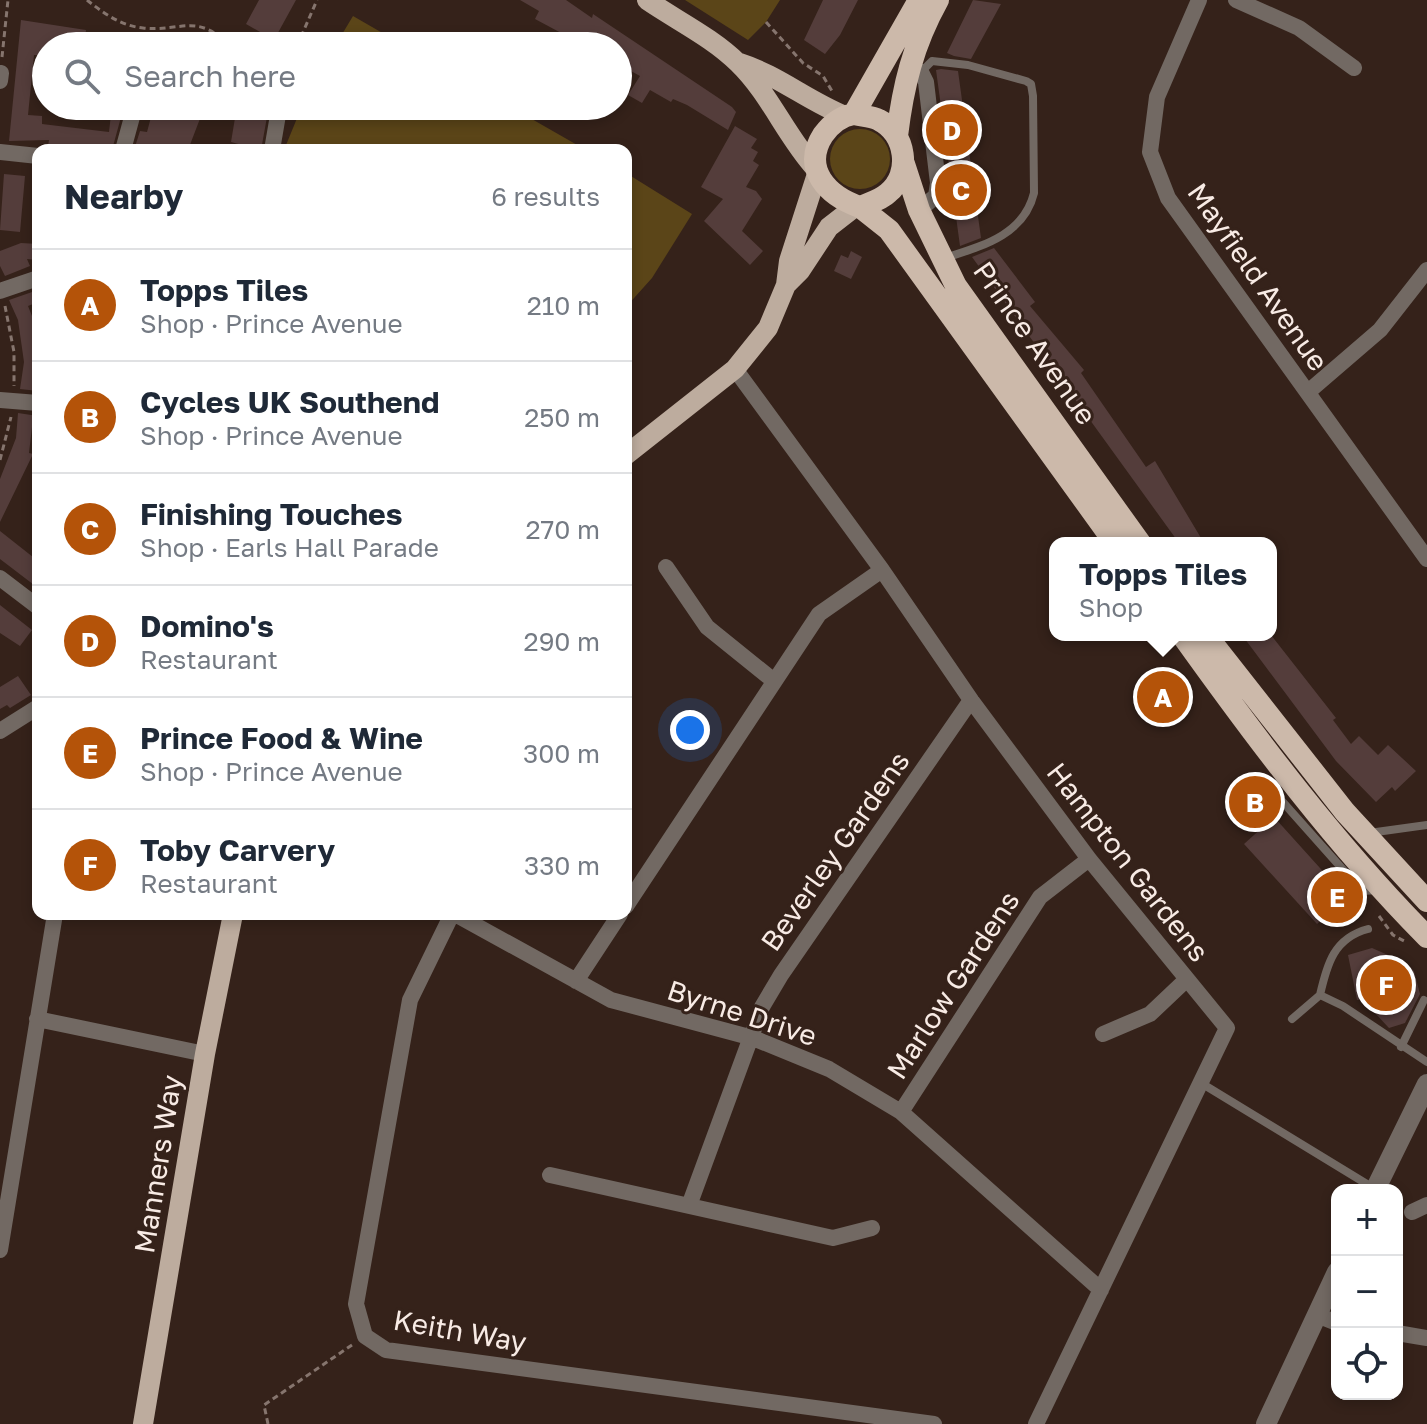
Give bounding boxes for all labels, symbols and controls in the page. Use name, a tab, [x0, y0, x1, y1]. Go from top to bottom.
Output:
search box	[32, 32, 632, 120]
icon: search	[60, 54, 104, 98]
text: Search here	[124, 58, 296, 94]
pin: D	[926, 100, 978, 160]
pin: C	[935, 160, 987, 220]
text: Nearby	[64, 176, 184, 216]
street label: Mayfield Avenue	[1181, 177, 1335, 377]
text: 6 results	[491, 181, 600, 212]
street label: Prince Avenue	[967, 255, 1104, 431]
text: Topps Tiles	[140, 272, 308, 308]
text: A	[81, 290, 99, 321]
text: 210 m	[527, 290, 600, 321]
text: Shop · Prince Avenue	[140, 308, 403, 339]
text: Cycles UK Southend	[140, 384, 439, 420]
text: B	[81, 402, 99, 433]
text: 250 m	[524, 402, 600, 433]
text: Shop · Prince Avenue	[140, 420, 403, 451]
text: Finishing Touches	[140, 496, 403, 532]
text: C	[81, 514, 99, 545]
text: 270 m	[526, 514, 600, 545]
text: Shop · Earls Hall Parade	[140, 532, 439, 563]
popup	[1049, 537, 1277, 641]
text: Topps Tiles	[1079, 556, 1247, 592]
text: Shop	[1079, 592, 1143, 623]
text: Domino's	[140, 608, 274, 644]
text: D	[81, 626, 99, 657]
text: 290 m	[524, 626, 600, 657]
text: Restaurant	[140, 644, 278, 675]
pin: A	[1137, 667, 1189, 727]
your location	[670, 710, 710, 750]
text: Prince Food & Wine	[140, 720, 423, 756]
text: E	[82, 738, 98, 769]
text: 300 m	[523, 738, 600, 769]
street label: Beverley Gardens	[754, 745, 916, 957]
text: Shop · Prince Avenue	[140, 756, 403, 787]
street label: Hampton Gardens	[1041, 756, 1216, 968]
pin: B	[1229, 772, 1281, 832]
text: Toby Carvery	[140, 832, 335, 868]
text: F	[82, 850, 98, 881]
text: 330 m	[524, 850, 600, 881]
pin: E	[1311, 867, 1363, 927]
text: Restaurant	[140, 868, 278, 899]
street label: Marlow Gardens	[880, 885, 1026, 1085]
pin: F	[1360, 955, 1412, 1015]
street label: Byrne Drive	[663, 973, 821, 1052]
street label: Manners Way	[127, 1072, 188, 1255]
map controls	[1331, 1184, 1403, 1400]
button: +	[1331, 1184, 1403, 1256]
button: −	[1331, 1256, 1403, 1328]
street label: Keith Way	[391, 1303, 530, 1359]
button: locate	[1331, 1328, 1403, 1400]

